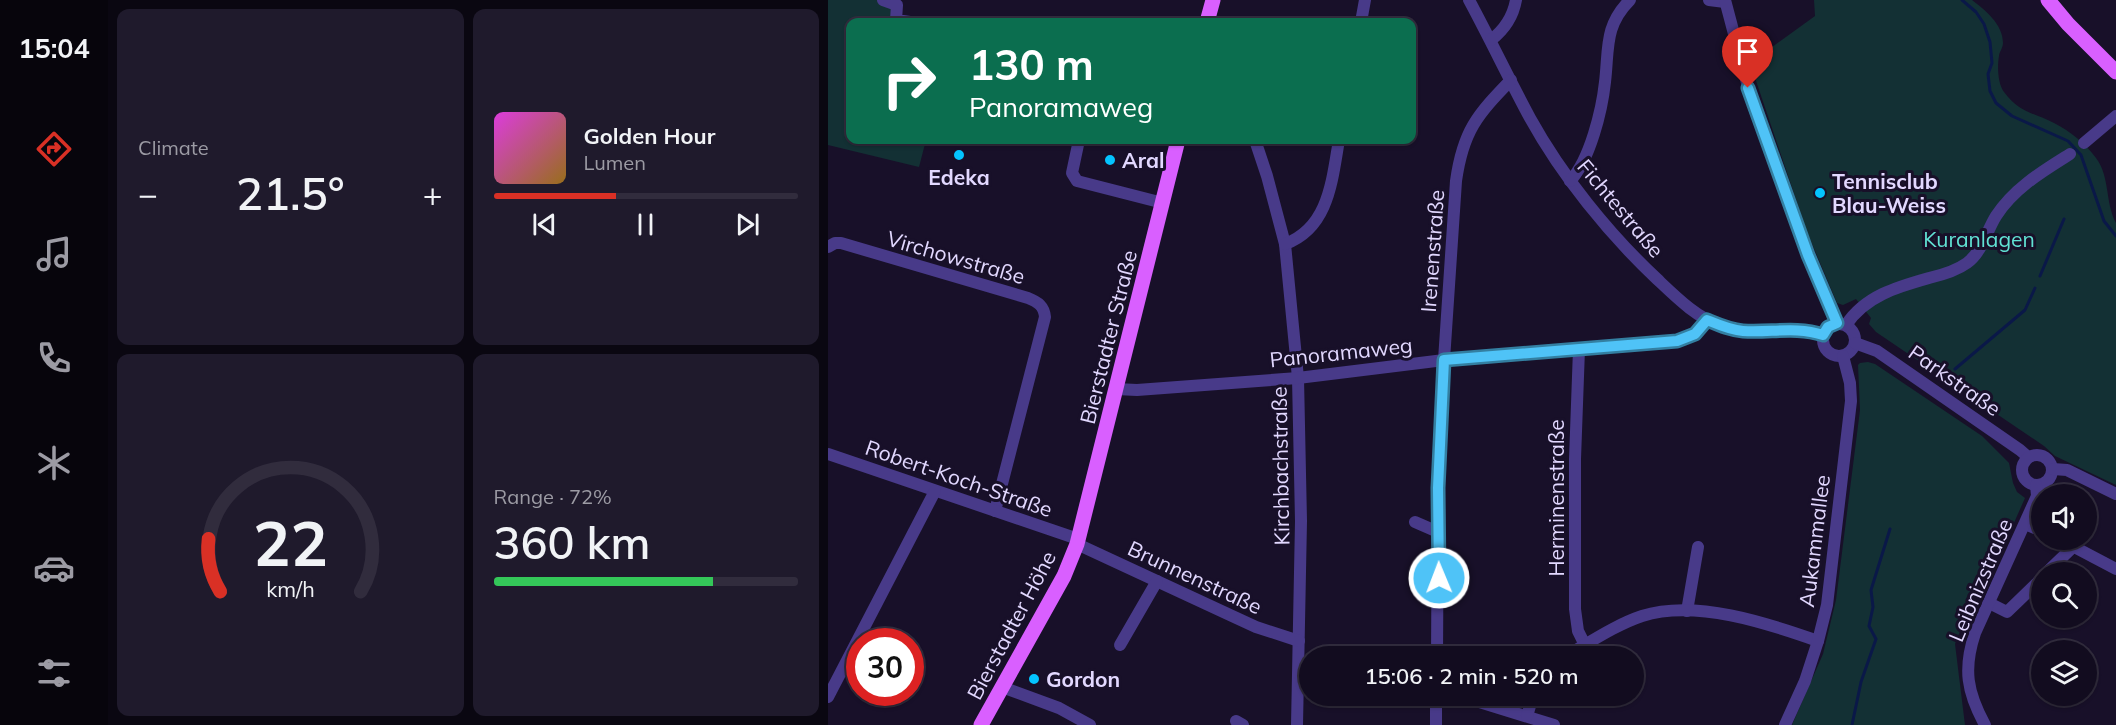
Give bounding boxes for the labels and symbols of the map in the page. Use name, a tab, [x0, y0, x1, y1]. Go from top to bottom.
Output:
pin	[1722, 26, 1773, 88]
place label: Aral	[1122, 147, 1164, 173]
marker: Edeka	[952, 148, 966, 162]
marker: Aral	[1103, 153, 1117, 167]
street label: Fichtestraße	[1572, 153, 1670, 263]
place label: Edeka	[928, 164, 990, 190]
place label: Tennisclub Blau-Weiss	[1832, 168, 1946, 218]
marker: Tennisclub Blau-Weiss	[1813, 186, 1827, 200]
street label: Irenenstraße	[1415, 189, 1449, 313]
street label: Virchowstraße	[884, 225, 1028, 289]
park label: Kuranlagen	[1923, 226, 2035, 252]
street label: Bierstadter Straße	[1074, 247, 1142, 427]
street label: Panoramaweg	[1268, 332, 1414, 372]
street label: Parkstraße	[1904, 339, 2006, 421]
street label: Kirchbachstraße	[1266, 386, 1294, 546]
street label: Herminenstraße	[1543, 419, 1569, 577]
street label: Robert-Koch-Straße	[862, 434, 1056, 522]
street label: Aukammallee	[1793, 473, 1835, 609]
street label: Leibnizstraße	[1942, 515, 2018, 645]
street label: Brunnenstraße	[1124, 535, 1266, 619]
street label: Bierstadter Höhe	[961, 546, 1061, 704]
position arrow	[1407, 546, 1471, 610]
speed limit sign: 30	[846, 628, 924, 706]
place label: Gordon	[1046, 666, 1120, 692]
marker: Gordon	[1027, 672, 1041, 686]

